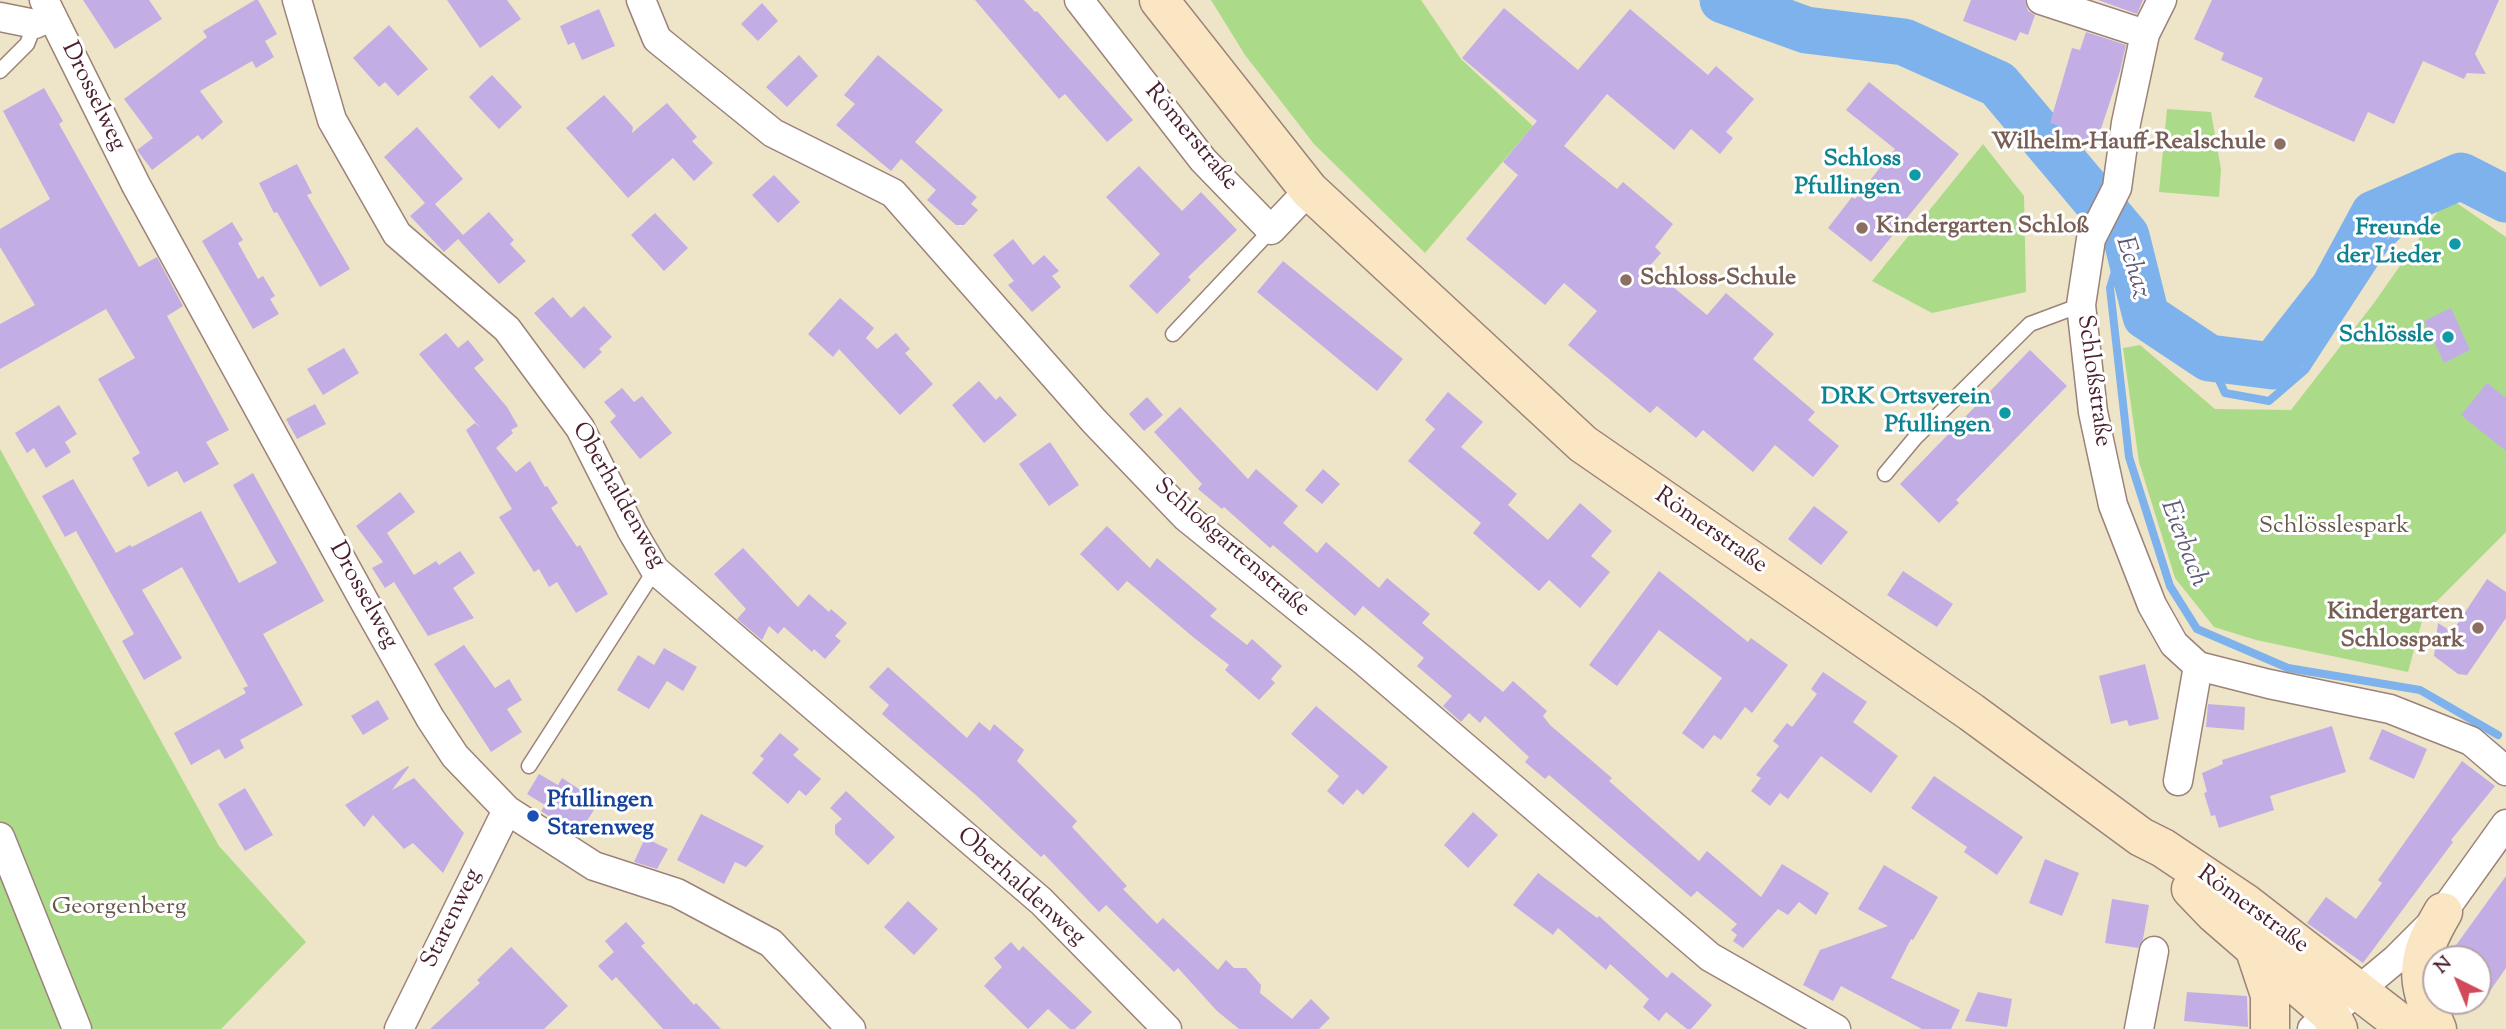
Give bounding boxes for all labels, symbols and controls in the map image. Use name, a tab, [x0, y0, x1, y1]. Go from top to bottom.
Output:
street label: Drosselweg	[53, 38, 131, 156]
street label: Römerstraße	[1137, 79, 1243, 197]
place label: Wilhelm-Hauff-Realschule	[1991, 130, 2266, 158]
marker: Wilhelm-Hauff-Realschule	[2272, 136, 2288, 152]
place label: Schloss Pfullingen	[1795, 147, 1901, 203]
marker: Schloss Pfullingen	[1907, 167, 1923, 183]
place label: Kindergarten Schloß	[1876, 214, 2089, 242]
place label: Freunde der Lieder	[2337, 216, 2441, 272]
marker: Kindergarten Schloß	[1854, 220, 1870, 236]
water label: Echaz	[2106, 233, 2156, 303]
marker: Freunde der Lieder	[2447, 236, 2463, 252]
place label: Schloss-Schule	[1640, 266, 1796, 294]
marker: Schloss-Schule	[1618, 272, 1634, 288]
street label: Schloßstraße	[2068, 313, 2116, 449]
place label: Schlössle	[2339, 323, 2434, 351]
marker: Schlössle	[2440, 329, 2456, 345]
place label: DRK Ortsverein Pfullingen	[1821, 385, 1991, 441]
marker: DRK Ortsverein Pfullingen	[1997, 405, 2013, 421]
street label: Oberhaldenweg	[564, 418, 670, 574]
street label: Schloßgartenstraße	[1147, 473, 1315, 625]
street label: Römerstraße	[1648, 483, 1772, 581]
water label: Eierbach	[2151, 496, 2213, 592]
park label: Schlösslespark	[2259, 514, 2409, 542]
street label: Drosselweg	[321, 538, 403, 654]
place label: Kindergarten Schlosspark	[2327, 600, 2464, 656]
marker: Kindergarten Schlosspark	[2470, 620, 2486, 636]
place label: Pfullingen Starenweg	[547, 788, 654, 844]
marker: Pfullingen Starenweg	[525, 808, 541, 824]
street label: Oberhaldenweg	[950, 823, 1090, 953]
street label: Römerstraße	[2191, 861, 2313, 961]
street label: Starenweg	[417, 865, 489, 973]
park label: Georgenberg	[52, 895, 186, 923]
north arrow	[2422, 945, 2492, 1015]
text: N	[2429, 951, 2458, 981]

